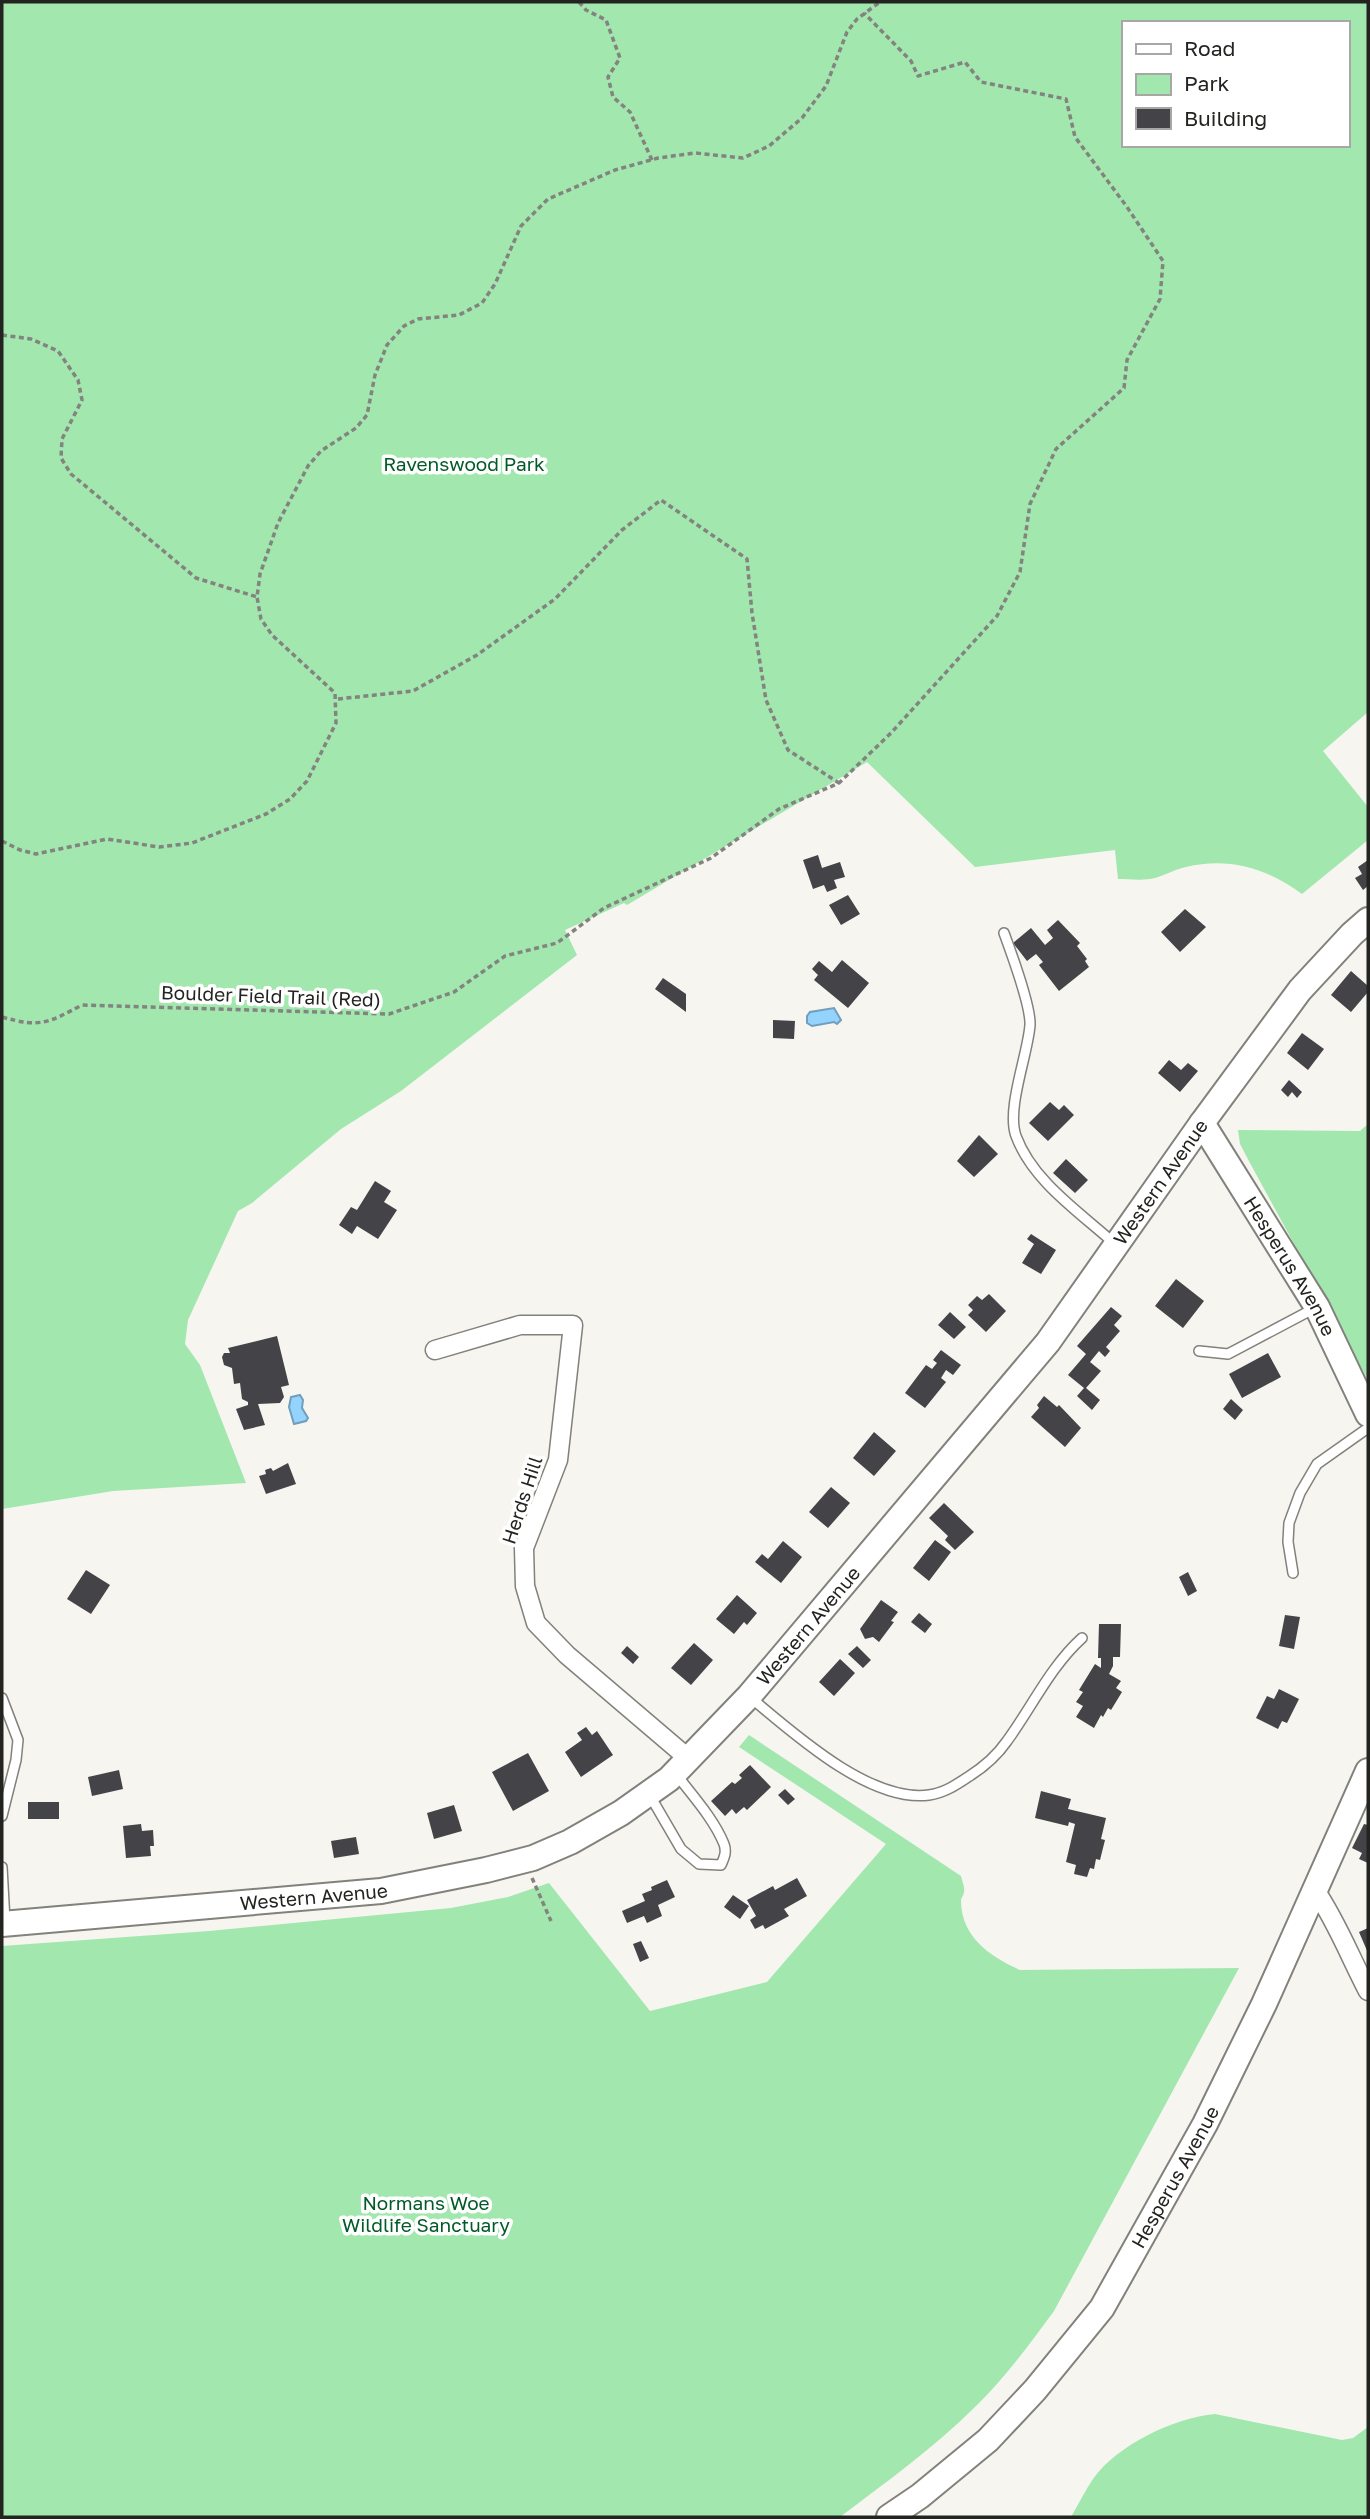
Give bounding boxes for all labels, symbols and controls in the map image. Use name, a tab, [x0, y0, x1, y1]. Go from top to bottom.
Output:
legend	[1122, 21, 1349, 147]
text: Road	[1184, 35, 1235, 61]
text: Park	[1184, 70, 1230, 96]
text: Building	[1184, 105, 1267, 131]
park label: Ravenswood Park	[383, 452, 545, 475]
street label: Boulder Field Trail (Red)	[161, 980, 381, 1011]
street label: Western Avenue	[1108, 1115, 1212, 1249]
street label: Hesperus Avenue	[1240, 1192, 1341, 1339]
street label: Herds Hill	[497, 1453, 547, 1547]
street label: Western Avenue	[751, 1561, 865, 1690]
street label: Western Avenue	[239, 1878, 390, 1914]
street label: Hesperus Avenue	[1126, 2102, 1223, 2252]
park label: Normans Woe Wildlife Sanctuary	[342, 2191, 510, 2236]

